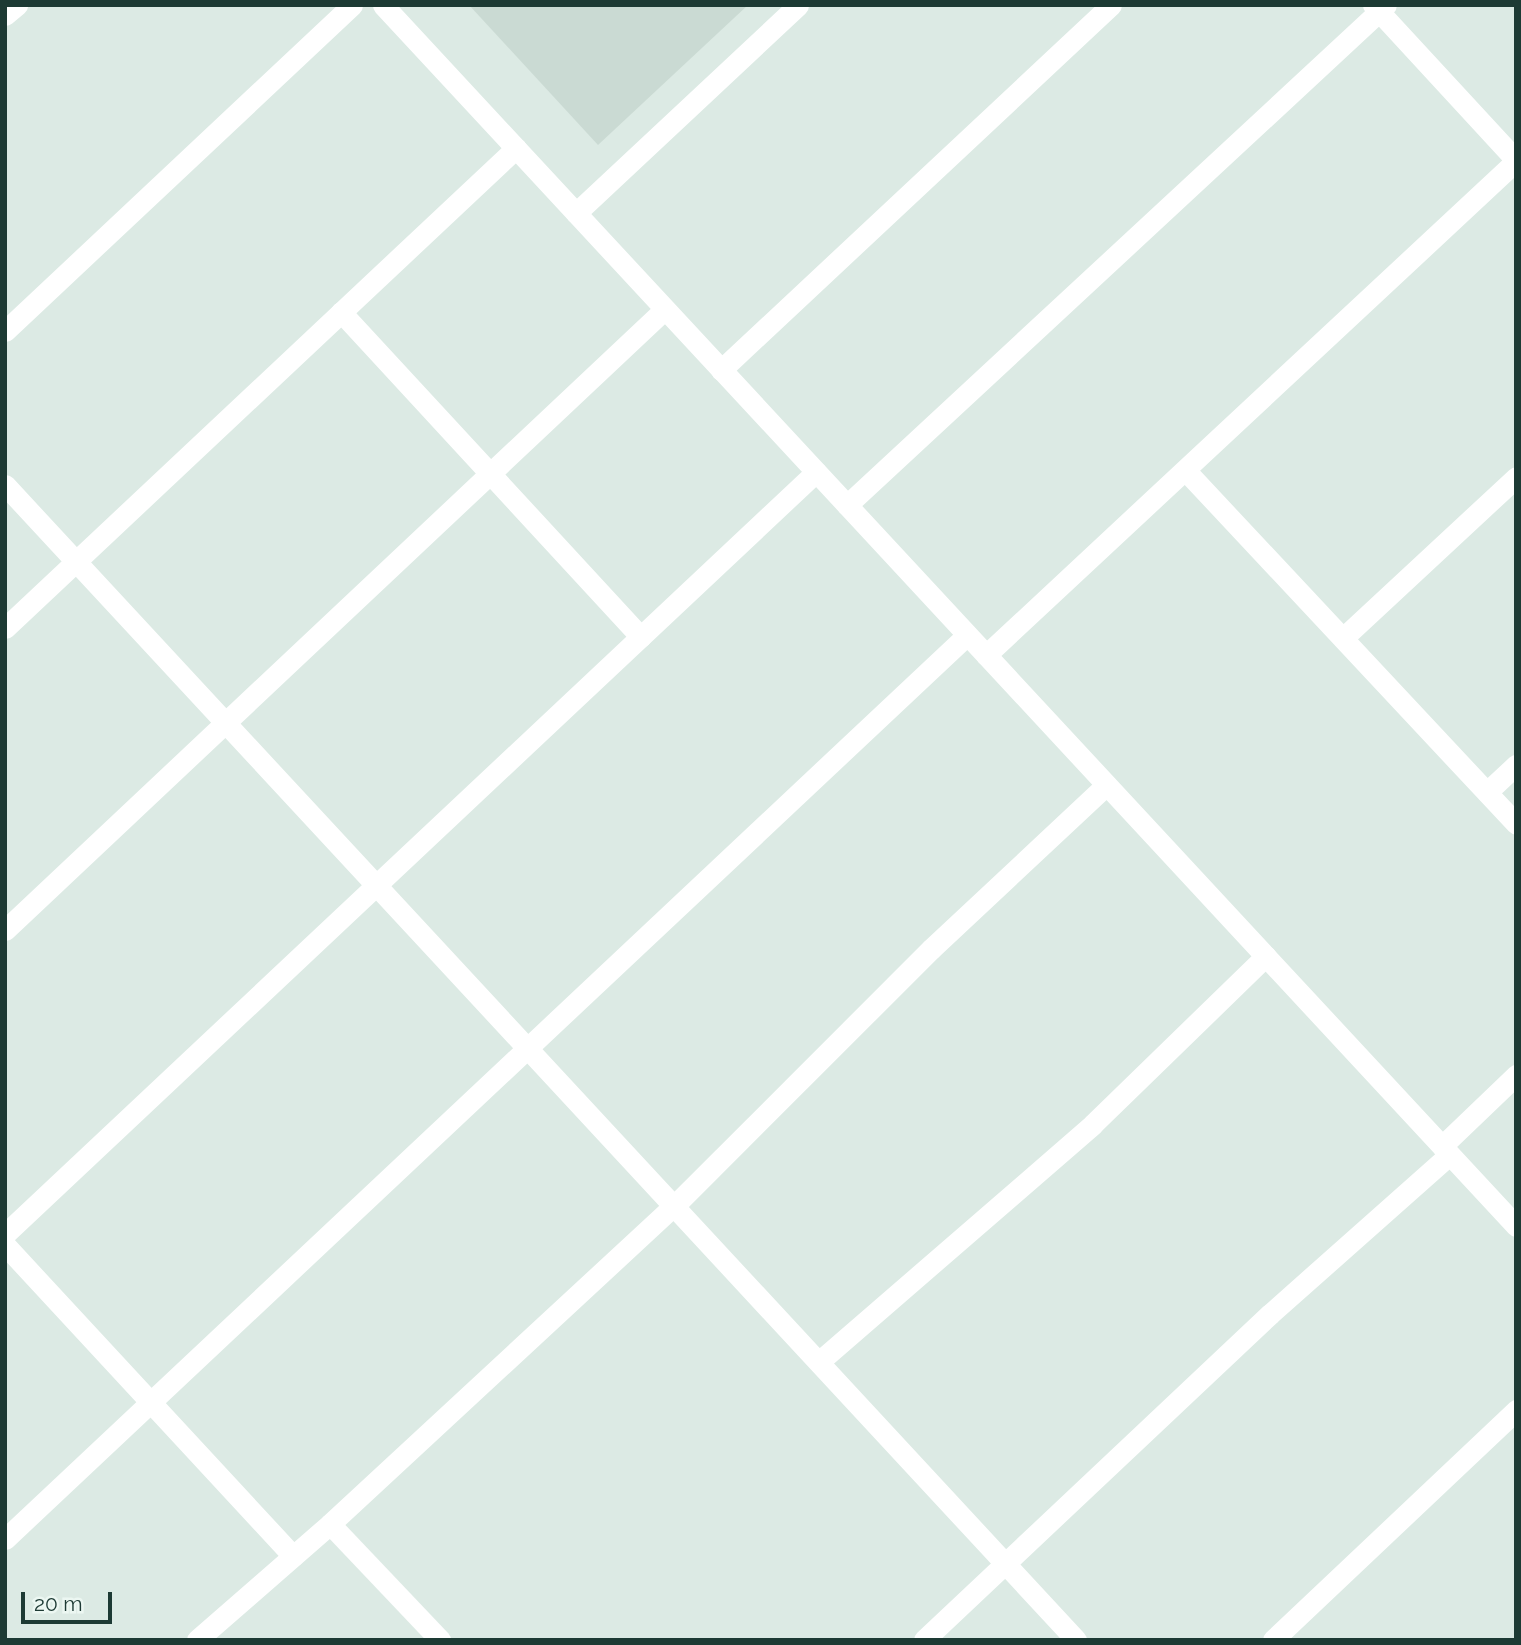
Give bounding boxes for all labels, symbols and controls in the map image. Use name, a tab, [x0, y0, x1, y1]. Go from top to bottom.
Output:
scale bar	[24, 1578, 116, 1622]
text: 20 m	[34, 1591, 82, 1616]

